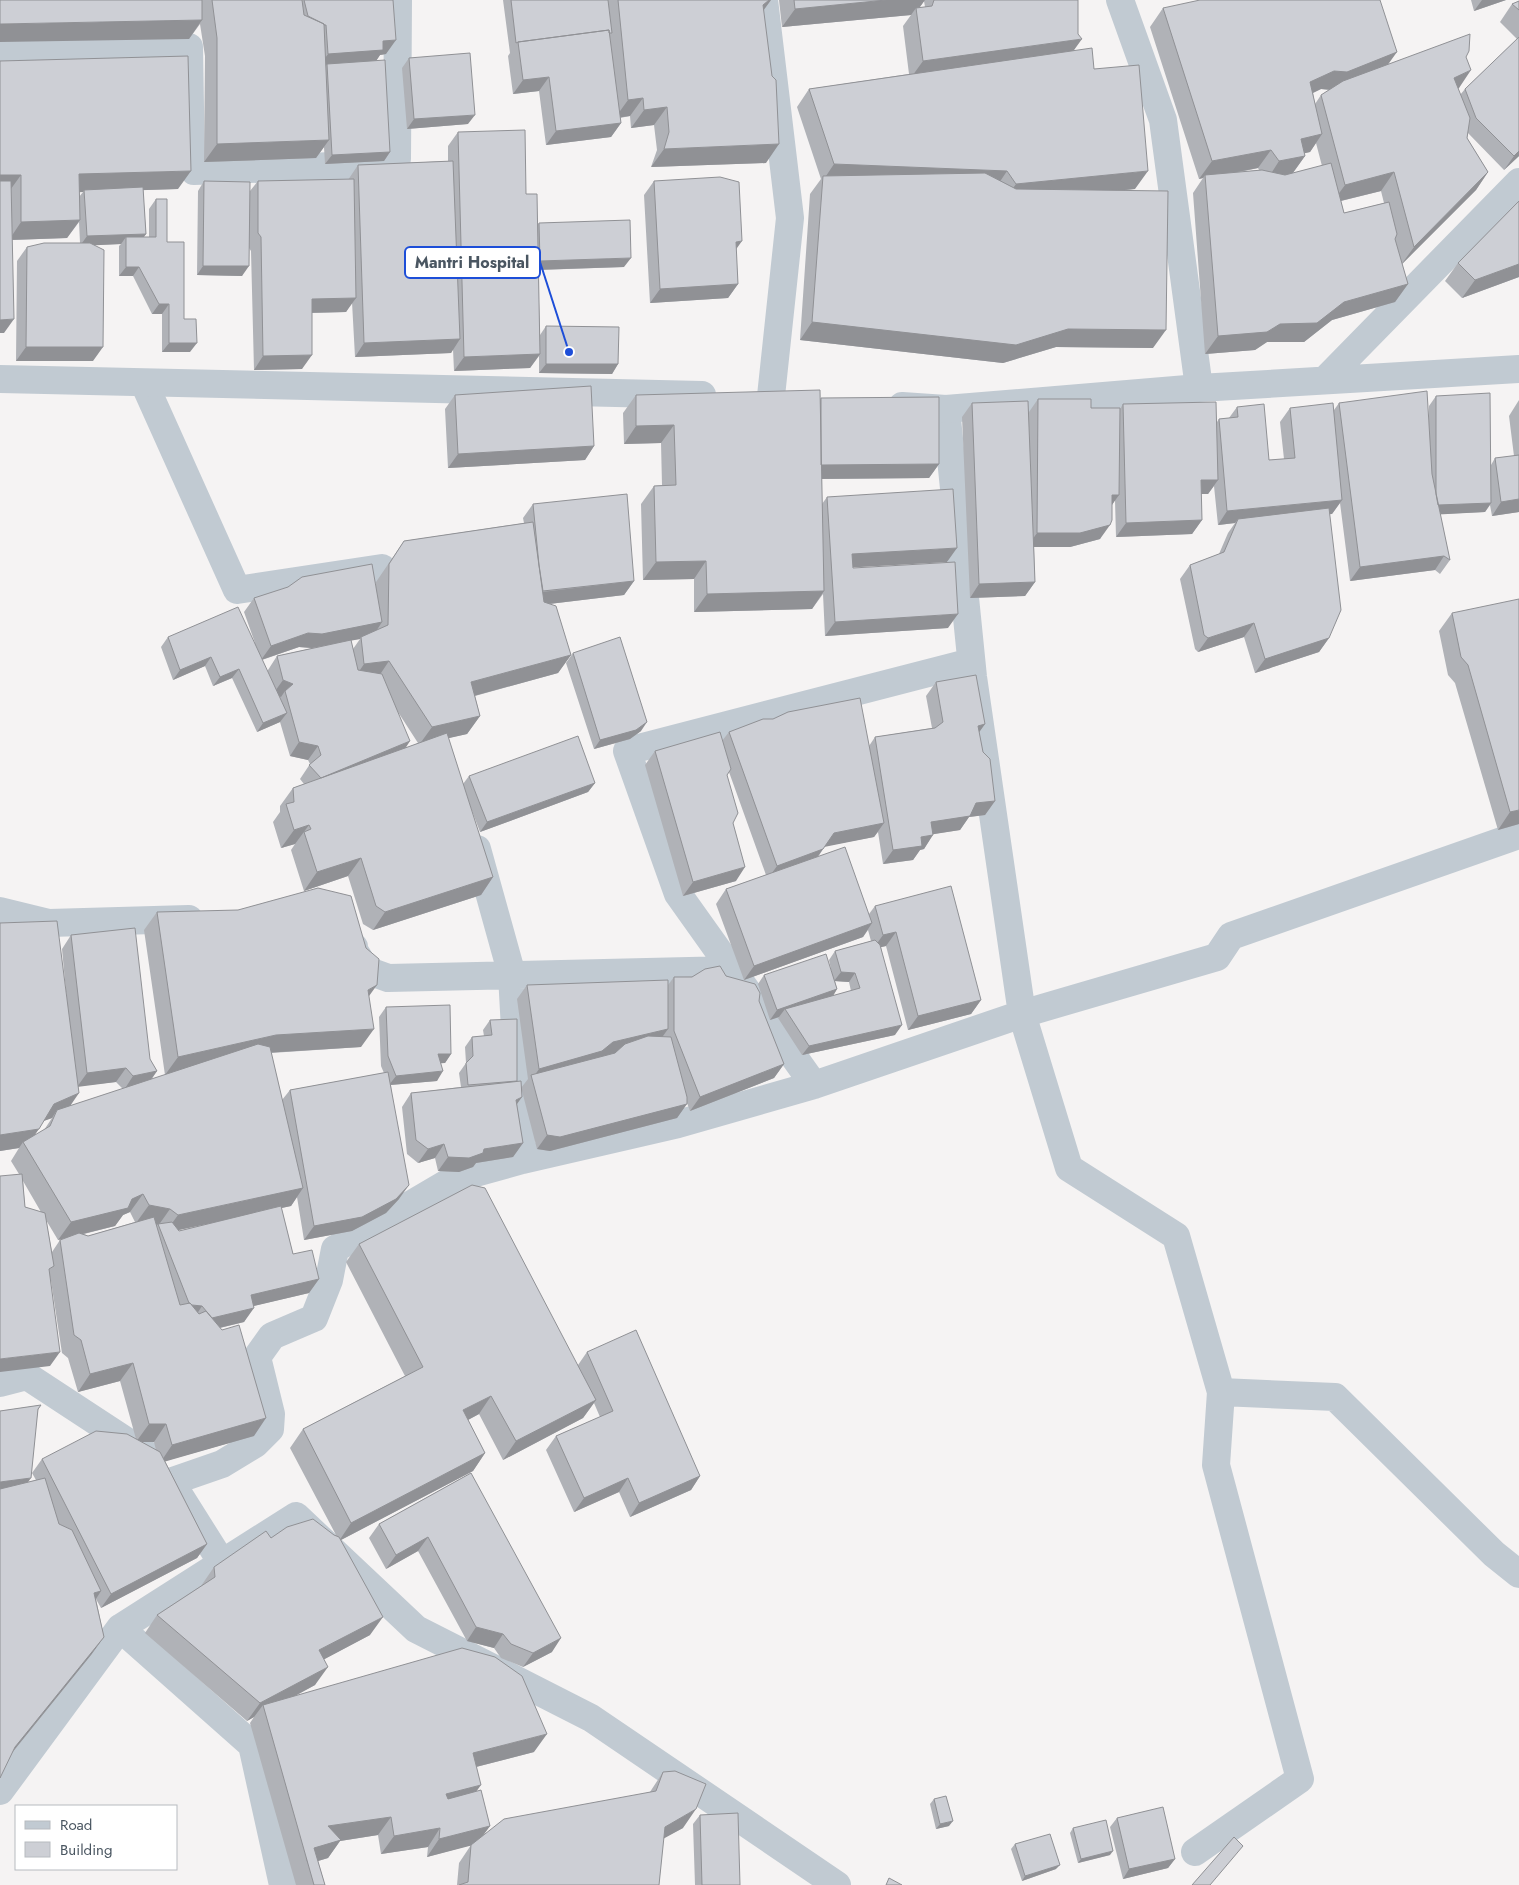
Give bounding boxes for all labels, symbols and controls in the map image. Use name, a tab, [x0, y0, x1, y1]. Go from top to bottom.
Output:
callout: Mantri Hospital	[405, 247, 540, 278]
text: Mantri Hospital	[415, 251, 529, 274]
legend	[15, 1805, 178, 1870]
text: Road	[60, 1814, 92, 1836]
text: Building	[60, 1839, 112, 1861]

